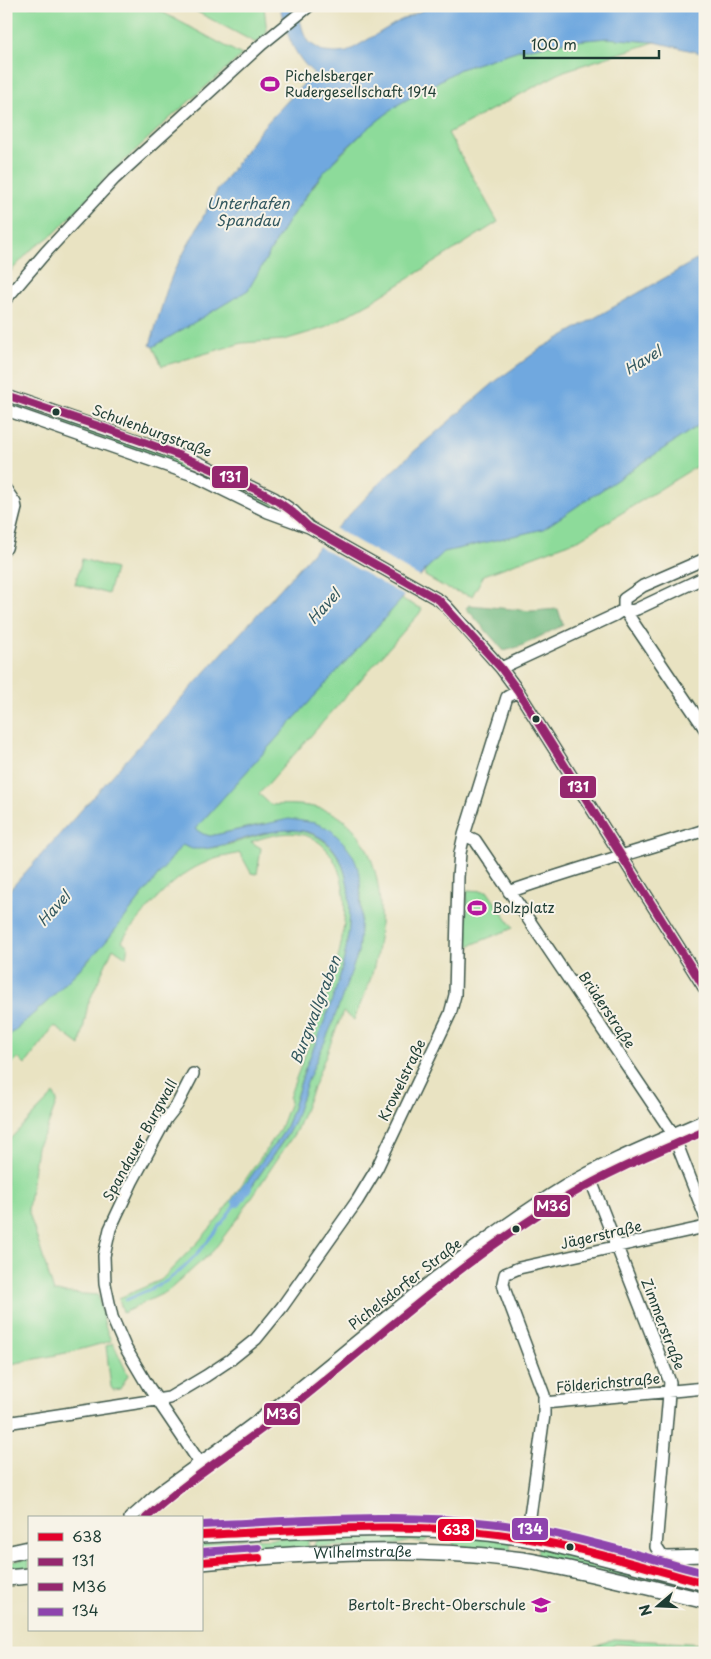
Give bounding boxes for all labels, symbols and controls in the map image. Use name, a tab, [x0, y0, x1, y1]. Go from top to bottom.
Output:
scale bar	[524, 28, 658, 60]
text: 100 m	[531, 32, 577, 55]
place label: Pichelsberger Rudergesellschaft 1914	[285, 65, 437, 102]
sports icon: Pichelsberger Rudergesellschaft 1914	[259, 73, 281, 95]
water label: Unterhafen Spandau	[207, 191, 290, 231]
water label: Havel	[619, 338, 668, 380]
street label: Schulenburgstraße	[89, 399, 215, 462]
unlabelled marker	[51, 407, 61, 417]
line badge: 131	[211, 465, 249, 489]
text: 131	[219, 466, 241, 487]
water label: Havel	[301, 581, 347, 629]
unlabelled marker	[531, 714, 541, 724]
line badge: 131	[559, 775, 597, 799]
text: 131	[567, 776, 589, 797]
water label: Havel	[31, 883, 77, 931]
sports icon: Bolzplatz	[466, 897, 488, 919]
place label: Bolzplatz	[492, 897, 555, 918]
water label: Burgwallgraben	[283, 951, 346, 1067]
street label: Brüderstraße	[574, 967, 641, 1052]
street label: Krowelstraße	[373, 1035, 430, 1124]
street label: Spandauer Burgwall	[97, 1075, 182, 1205]
line badge: M36	[533, 1194, 571, 1218]
text: M36	[536, 1195, 568, 1216]
street label: Jägerstraße	[558, 1215, 644, 1254]
unlabelled marker	[511, 1224, 521, 1234]
street label: Pichelsdorfer Straße	[344, 1233, 466, 1334]
street label: Zimmerstraße	[636, 1275, 691, 1373]
street label: Földerichstraße	[555, 1367, 661, 1398]
line badge: M36	[263, 1402, 301, 1426]
text: M36	[266, 1403, 298, 1424]
legend	[28, 1516, 202, 1632]
line badge: 134	[511, 1517, 549, 1541]
line badge: 638	[437, 1518, 475, 1542]
text: 134	[517, 1518, 543, 1539]
text: 638	[442, 1519, 470, 1540]
text: 638	[72, 1524, 102, 1547]
street label: Wilhelmstraße	[313, 1541, 412, 1564]
unlabelled marker	[565, 1542, 575, 1552]
text: 131	[72, 1548, 94, 1571]
text: M36	[72, 1574, 107, 1597]
north arrow	[634, 1582, 684, 1632]
place label: Bertolt-Brecht-Oberschule	[348, 1594, 526, 1615]
school or university icon: Bertolt-Brecht-Oberschule	[530, 1594, 552, 1616]
text: 134	[72, 1598, 99, 1621]
text: N	[634, 1602, 657, 1619]

